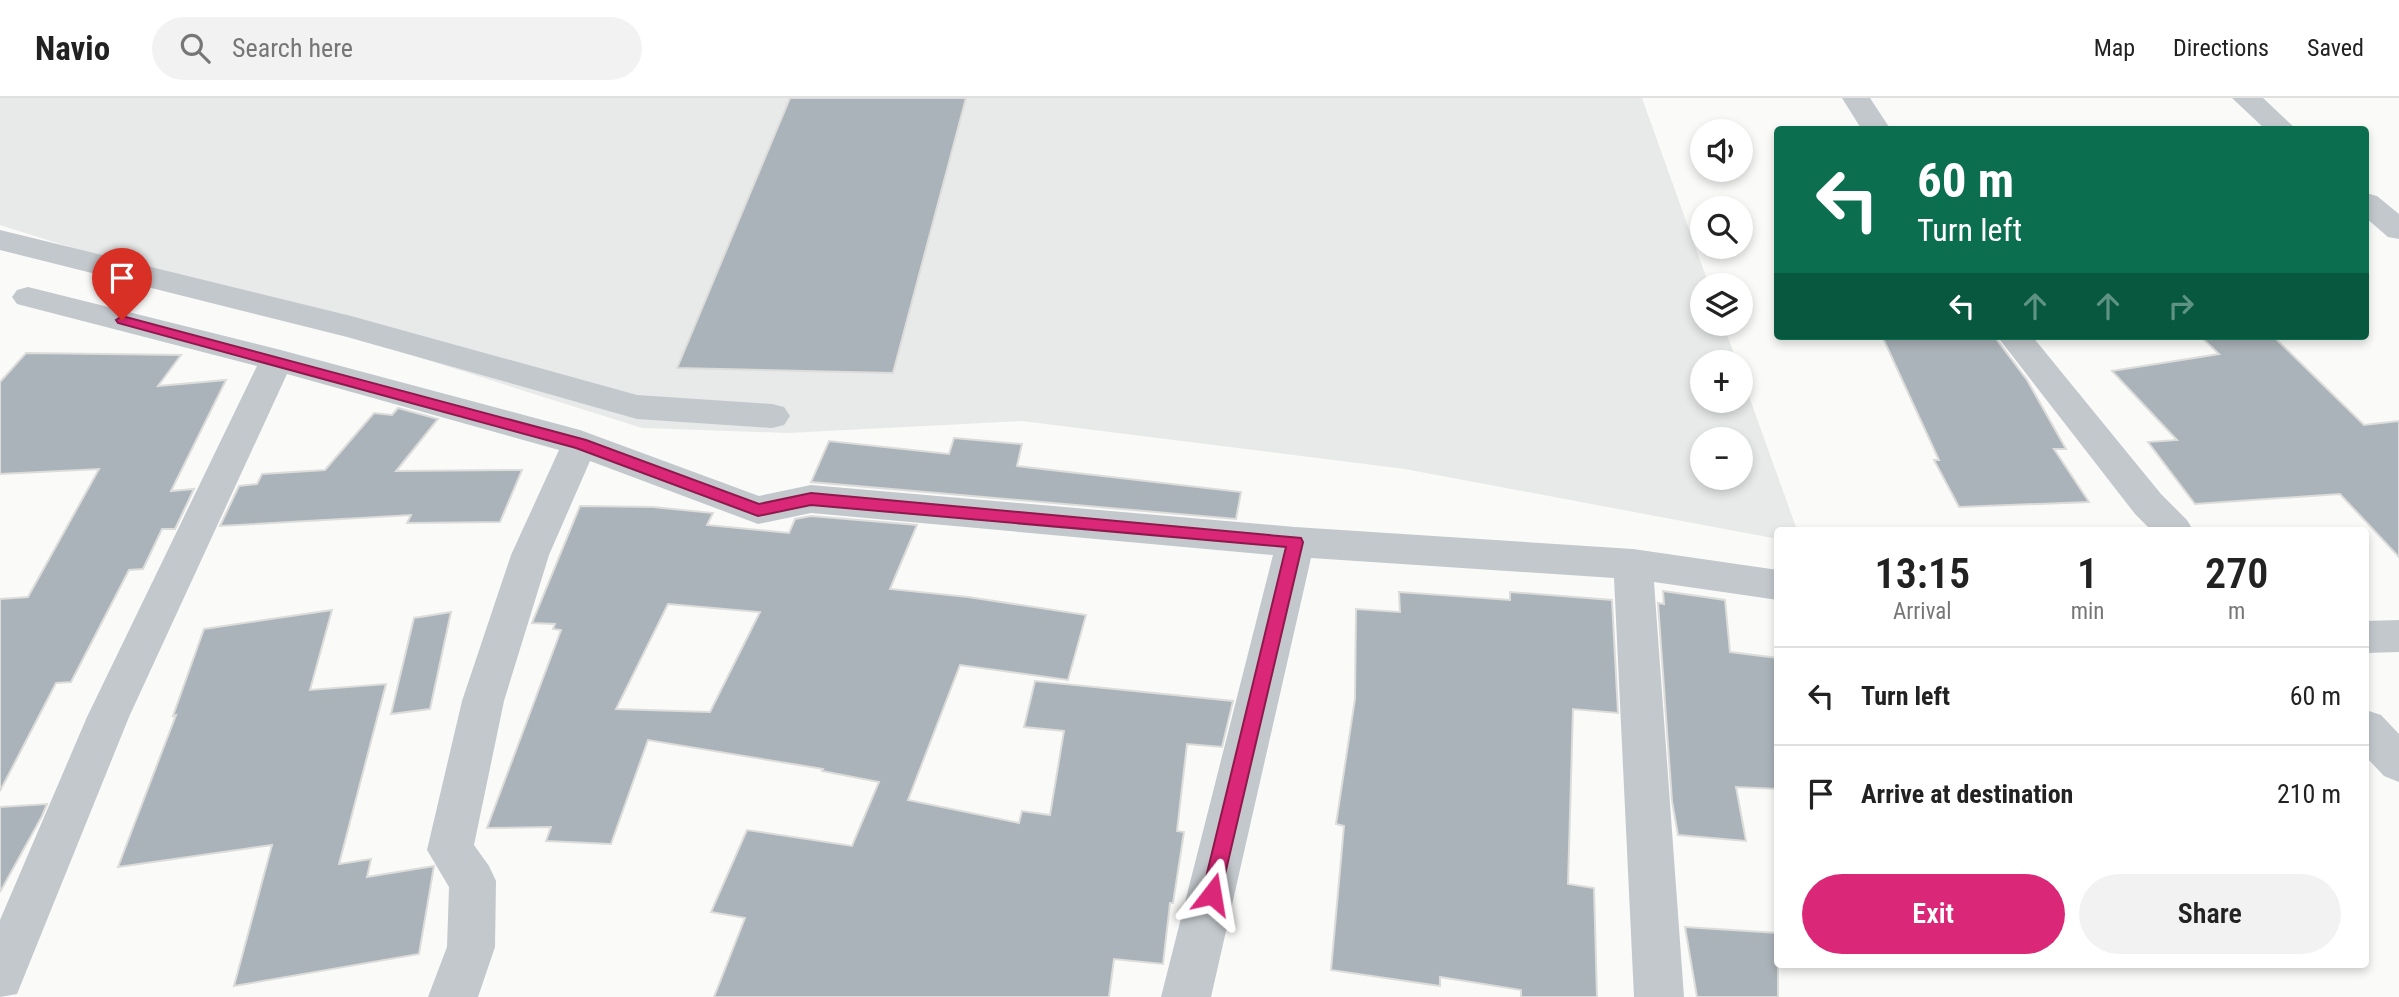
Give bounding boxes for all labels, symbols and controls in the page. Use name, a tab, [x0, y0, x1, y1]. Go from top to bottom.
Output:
search box	[152, 17, 642, 80]
text: Navio	[35, 29, 110, 68]
icon: search	[176, 29, 214, 67]
text: Search here	[232, 33, 353, 63]
text: Map	[2094, 34, 2135, 62]
text: Directions	[2173, 34, 2269, 62]
text: Saved	[2307, 34, 2364, 62]
map controls	[1690, 119, 1753, 490]
button: sound	[1690, 119, 1753, 182]
text: 60 m	[1917, 152, 2014, 209]
icon: left	[1802, 154, 1893, 245]
button: search	[1690, 196, 1753, 259]
text: Turn left	[1917, 211, 2022, 249]
pin	[92, 248, 152, 320]
icon: arrive	[103, 259, 141, 297]
button: layers	[1690, 273, 1753, 336]
icon: left	[1943, 287, 1981, 325]
icon: ahead	[2016, 287, 2054, 325]
icon: ahead	[2089, 287, 2127, 325]
icon: right	[2162, 287, 2200, 325]
button: +	[1690, 350, 1753, 413]
button: −	[1690, 427, 1753, 490]
text: 13:15	[1875, 549, 1970, 598]
text: 1	[2077, 549, 2098, 598]
text: 270	[2205, 549, 2268, 598]
text: Arrival	[1893, 598, 1952, 625]
text: min	[2071, 598, 2104, 625]
text: m	[2228, 598, 2245, 625]
icon: left	[1802, 677, 1840, 715]
text: Turn left	[1861, 681, 1950, 711]
text: 60 m	[2290, 681, 2341, 711]
icon: arrive	[1802, 775, 1840, 813]
text: Arrive at destination	[1861, 779, 2073, 809]
text: 210 m	[2277, 779, 2341, 809]
position arrow	[1175, 857, 1249, 931]
button: Exit	[1802, 874, 2065, 954]
button: Share	[2079, 874, 2341, 954]

